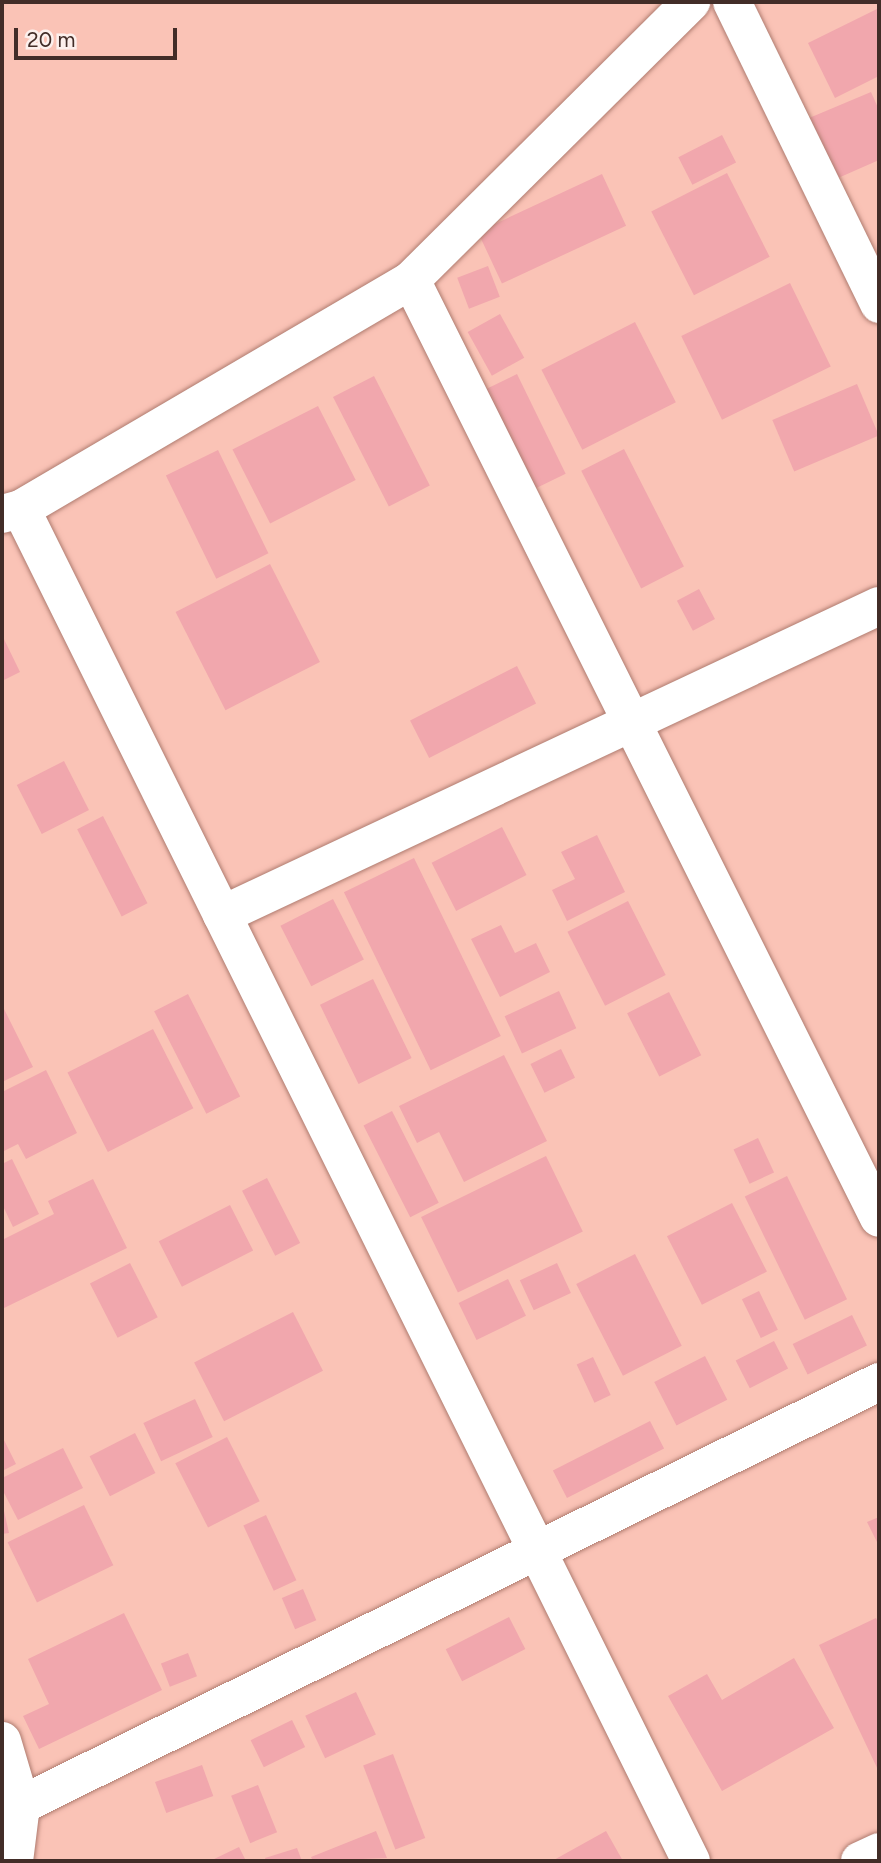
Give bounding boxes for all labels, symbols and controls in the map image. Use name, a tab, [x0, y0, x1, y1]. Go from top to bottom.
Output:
scale bar	[18, 14, 180, 58]
text: 20 m	[27, 27, 75, 52]

